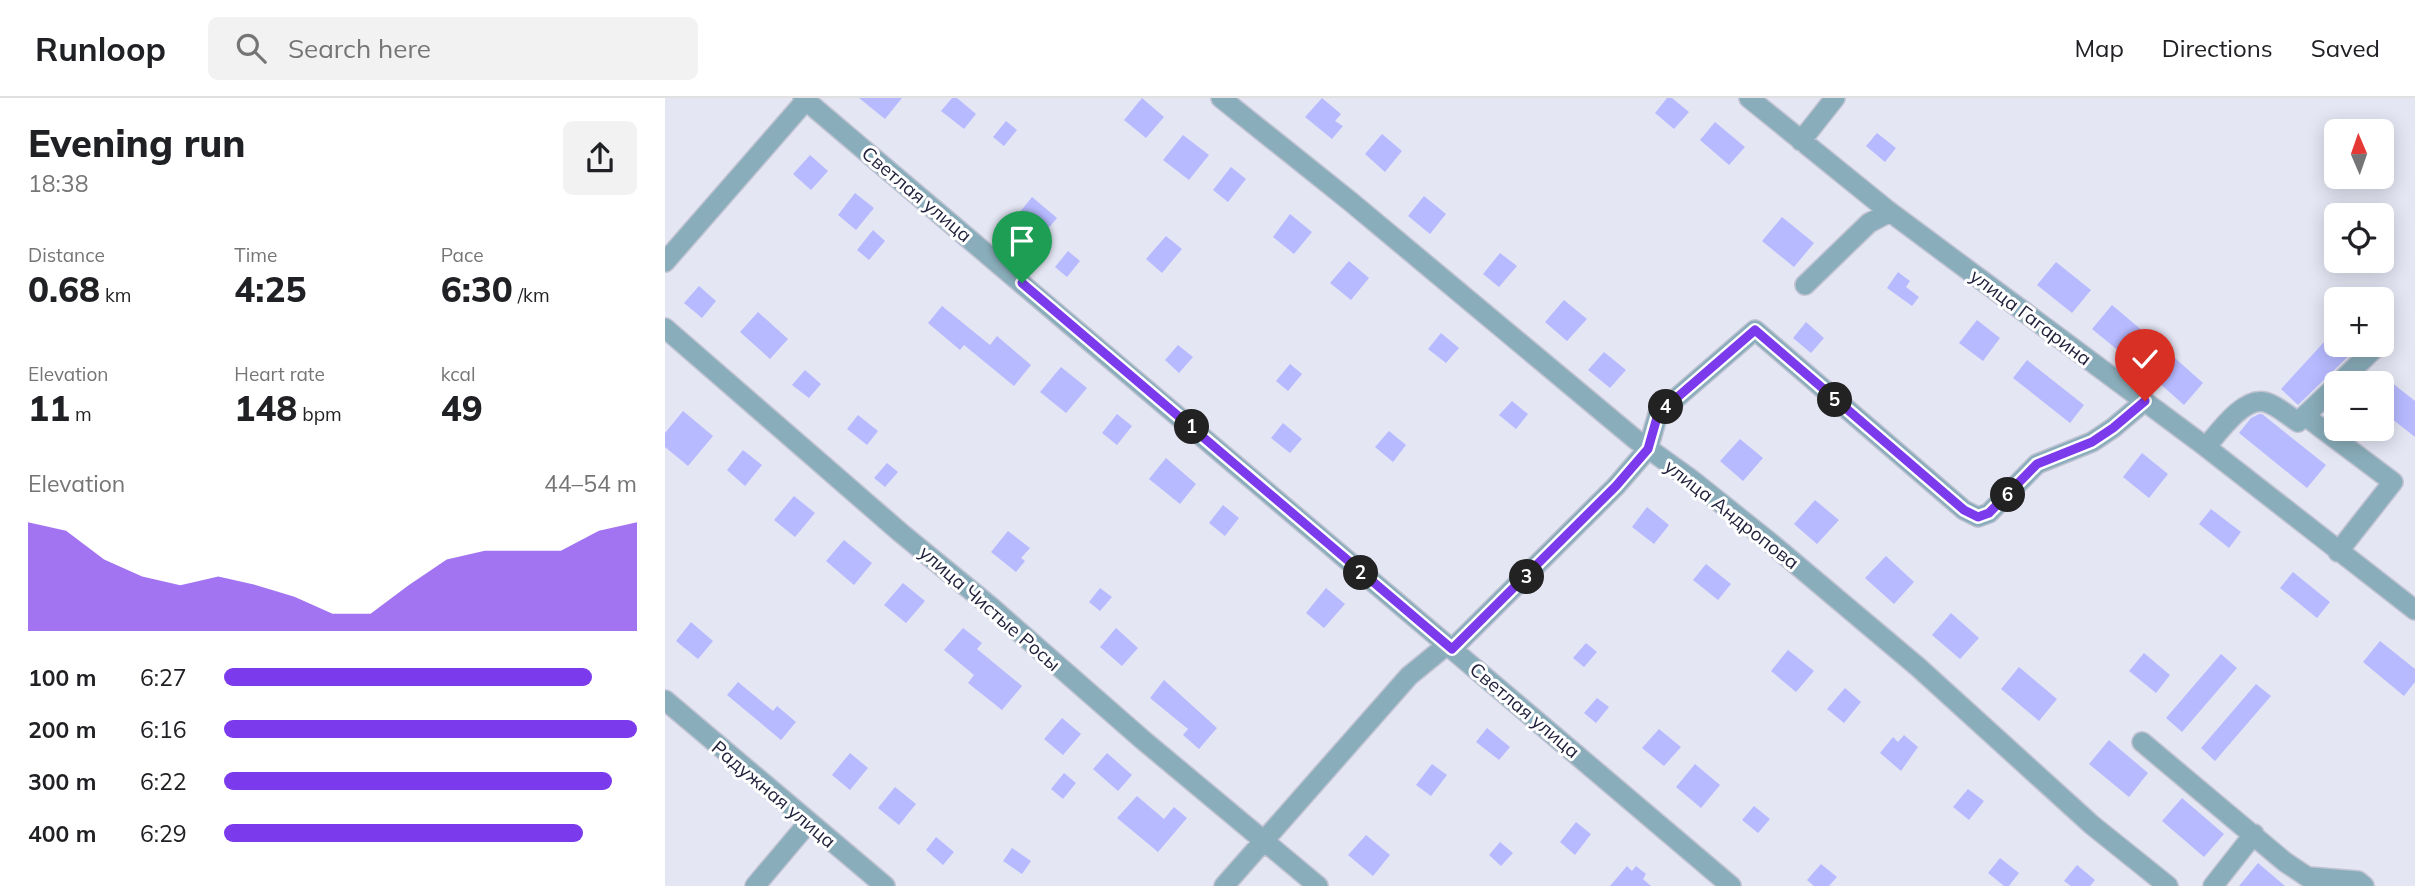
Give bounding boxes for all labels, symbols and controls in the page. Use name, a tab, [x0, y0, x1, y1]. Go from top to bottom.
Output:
search box	[208, 17, 698, 80]
text: Runloop	[35, 28, 166, 69]
icon: search	[232, 29, 270, 67]
text: Search here	[288, 32, 431, 65]
text: Map	[2074, 33, 2124, 63]
text: Directions	[2162, 33, 2273, 63]
text: Saved	[2311, 33, 2380, 63]
text: Evening run	[28, 119, 246, 167]
north arrow	[2324, 119, 2394, 189]
map controls	[2324, 119, 2394, 441]
button: share	[563, 121, 637, 195]
street label: Светлая улица	[857, 141, 977, 247]
text: 18:38	[28, 169, 88, 198]
button: locate	[2324, 203, 2394, 273]
pin	[992, 211, 1052, 283]
icon: arrive	[1003, 222, 1041, 260]
text: Distance	[28, 243, 105, 267]
text: Time	[234, 243, 277, 267]
text: Pace	[441, 243, 484, 267]
street label: улица Гагарина	[1966, 264, 2096, 370]
text: 0.68	[28, 267, 100, 311]
text: 4:25	[234, 267, 306, 311]
text: 6:30	[441, 267, 513, 311]
text: km	[100, 283, 132, 307]
text: /km	[513, 283, 550, 307]
button: +	[2324, 287, 2394, 357]
pin	[2115, 329, 2175, 401]
icon: check	[2126, 340, 2164, 378]
text: Elevation	[28, 362, 108, 386]
text: Heart rate	[234, 362, 325, 386]
text: kcal	[441, 362, 475, 386]
button: −	[2324, 371, 2394, 441]
pin: 5	[1817, 382, 1853, 418]
text: 11	[28, 386, 70, 430]
text: 148	[234, 386, 297, 430]
text: 49	[441, 386, 483, 430]
text: 5	[1829, 387, 1840, 411]
pin: 4	[1649, 390, 1683, 424]
text: 4	[1660, 394, 1671, 418]
text: m	[70, 402, 92, 426]
text: bpm	[297, 402, 342, 426]
pin: 1	[1175, 410, 1209, 444]
text: 1	[1186, 414, 1197, 438]
street label: улица Андропова	[1660, 454, 1804, 574]
text: Elevation	[28, 469, 125, 498]
text: 44–54 m	[544, 469, 637, 498]
pin: 6	[1991, 478, 2025, 512]
text: 6	[2002, 482, 2013, 506]
street label: улица Чистые Росы	[914, 540, 1066, 676]
pin: 2	[1343, 556, 1379, 590]
text: 2	[1355, 560, 1366, 584]
pin: 3	[1509, 560, 1545, 594]
text: 3	[1521, 564, 1532, 588]
street label: Светлая улица	[1465, 657, 1585, 763]
text: 100 m	[28, 663, 96, 692]
text: 6:27	[140, 663, 187, 692]
text: 200 m	[28, 715, 96, 744]
text: 6:16	[140, 715, 187, 744]
street label: Радужная улица	[707, 735, 841, 853]
text: 300 m	[28, 767, 96, 796]
text: 6:22	[140, 767, 187, 796]
text: 400 m	[28, 819, 96, 848]
text: 6:29	[140, 819, 187, 848]

